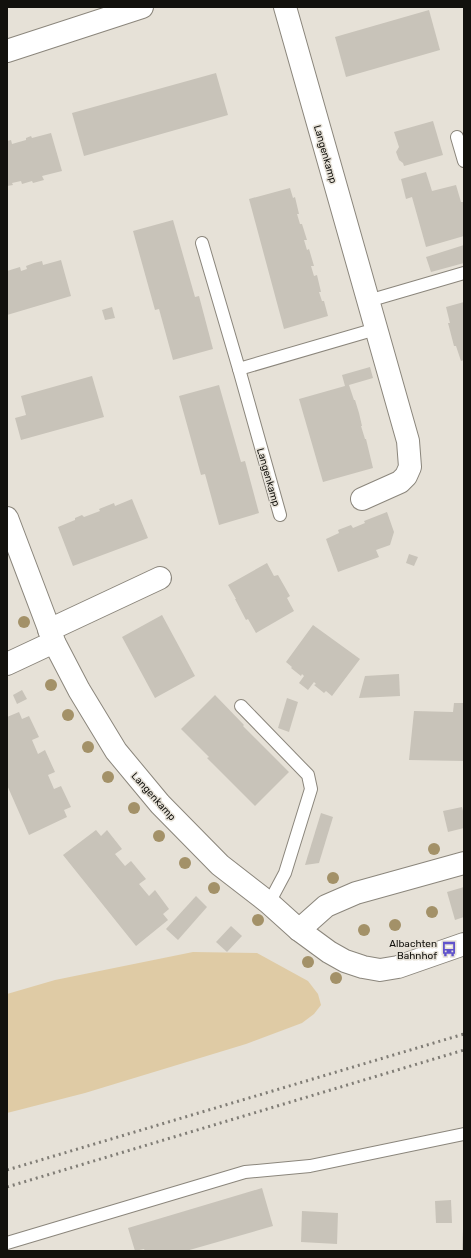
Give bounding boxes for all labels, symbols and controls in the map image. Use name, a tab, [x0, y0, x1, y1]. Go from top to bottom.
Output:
street label: Langenkamp	[311, 124, 339, 185]
street label: Langenkamp	[254, 447, 282, 508]
street label: Langenkamp	[129, 770, 178, 823]
place label: Albachten Bahnhof	[389, 938, 437, 962]
bus stop icon: Albachten Bahnhof	[440, 940, 458, 958]

